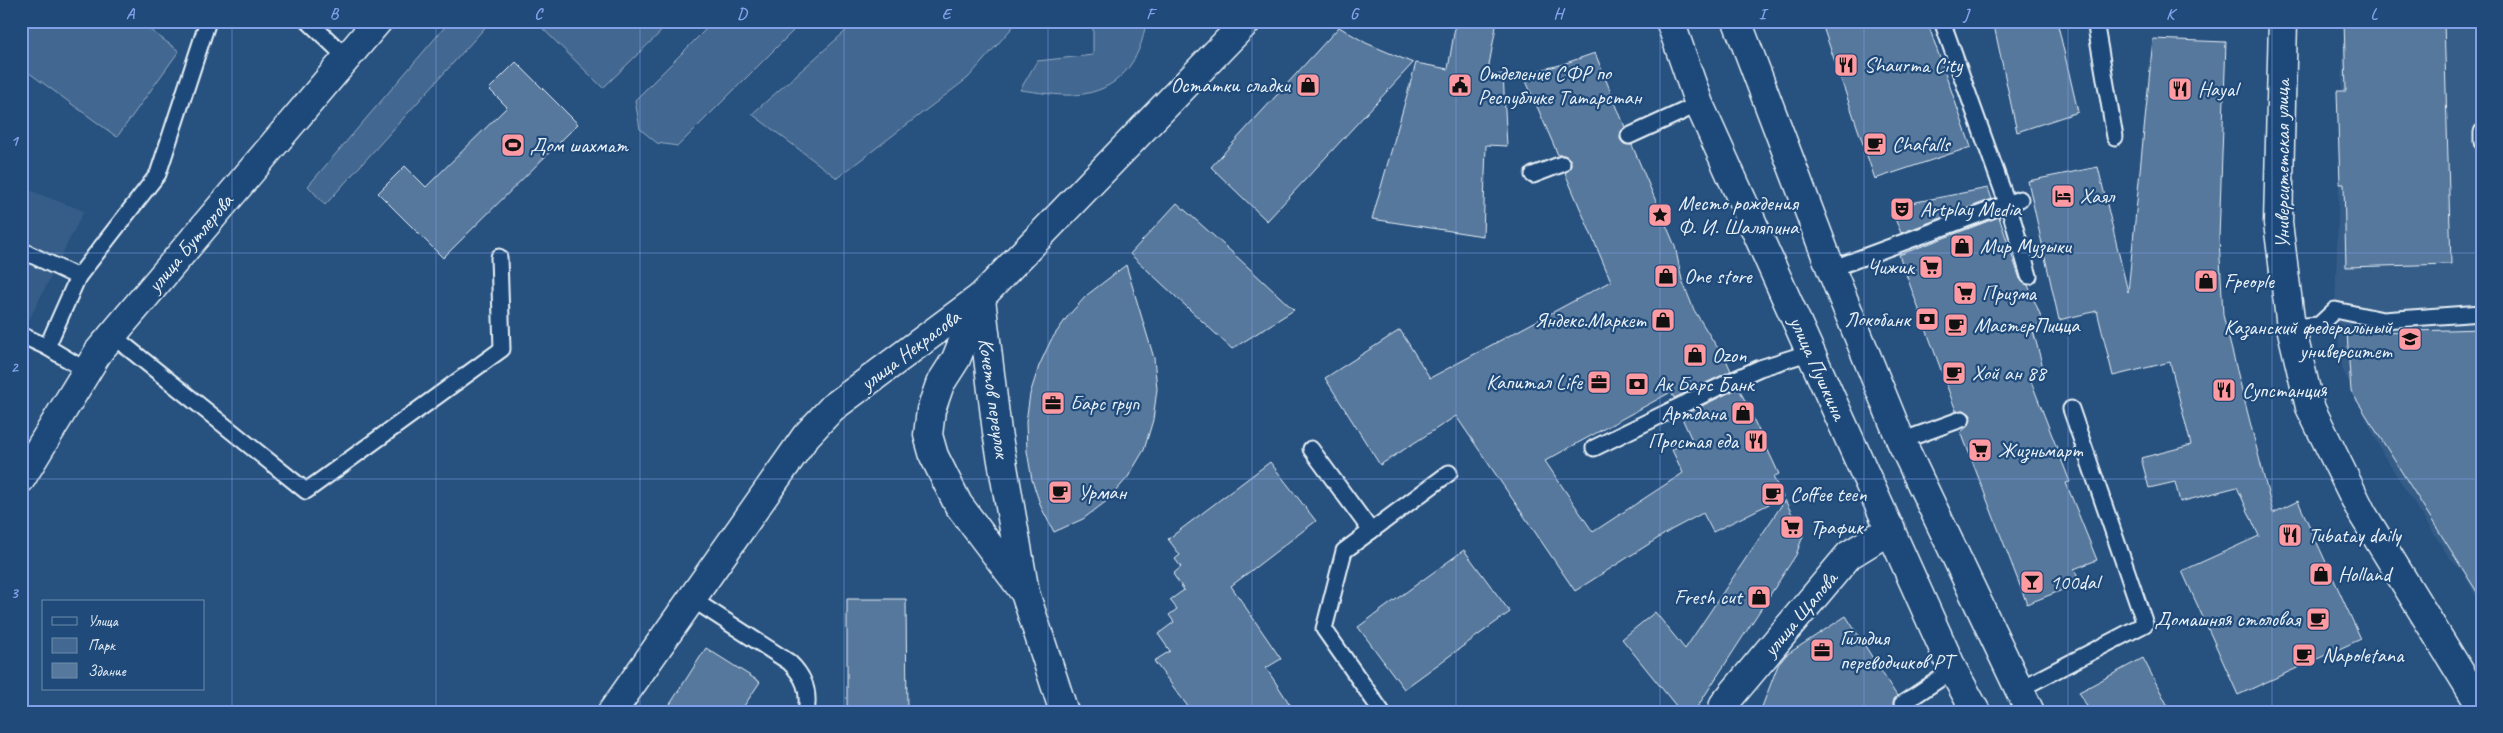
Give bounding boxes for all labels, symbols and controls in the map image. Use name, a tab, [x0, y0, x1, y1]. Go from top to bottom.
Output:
text: A	[126, 4, 136, 24]
text: B	[330, 4, 340, 24]
text: C	[534, 4, 544, 24]
text: D	[737, 4, 748, 24]
text: E	[942, 4, 953, 24]
text: F	[1146, 4, 1157, 24]
text: G	[1350, 4, 1360, 24]
text: H	[1553, 4, 1565, 24]
text: I	[1759, 4, 1769, 24]
text: J	[1962, 4, 1971, 24]
text: K	[2166, 4, 2178, 24]
text: L	[2371, 4, 2379, 24]
restaurant icon: Shaurma City	[1833, 52, 1859, 78]
place label: Shaurma City	[1864, 52, 1964, 78]
place label: Отделение СФР по Республике Татарстан	[1478, 60, 1643, 110]
place label: Остатки сладки	[1171, 72, 1291, 98]
shop icon: Остатки сладки	[1295, 72, 1321, 98]
public building icon: Отделение СФР по Республике Татарстан	[1447, 72, 1473, 98]
restaurant icon: Hayal	[2167, 76, 2193, 102]
place label: Hayal	[2198, 76, 2241, 102]
street label: Университетская улица	[2269, 77, 2295, 249]
text: 1	[10, 131, 19, 151]
cafe icon: Chafalls	[1862, 131, 1888, 157]
place label: Chafalls	[1892, 131, 1951, 157]
sports icon: Дом шахмат	[500, 132, 526, 158]
place label: Дом шахмат	[530, 132, 629, 158]
hotel icon: Хаял	[2050, 183, 2076, 209]
place label: Хаял	[2080, 183, 2116, 209]
street label: улица Бутлерова	[140, 187, 240, 299]
place label: Место рождения Ф. И. Шаляпина	[1678, 190, 1800, 240]
theatre icon: Artplay Media	[1889, 196, 1915, 222]
place label: Artplay Media	[1920, 196, 2023, 222]
place icon: Место рождения Ф. И. Шаляпина	[1647, 202, 1673, 228]
shop icon: Мир Музыки	[1949, 233, 1975, 259]
place label: Мир Музыки	[1980, 233, 2072, 259]
place label: Чижик	[1867, 254, 1916, 280]
supermarket icon: Чижик	[1918, 254, 1944, 280]
shop icon: One store	[1653, 263, 1679, 289]
place label: One store	[1684, 263, 1753, 289]
shop icon: Fpeople	[2193, 268, 2219, 294]
place label: Fpeople	[2224, 268, 2275, 294]
supermarket icon: Призма	[1952, 280, 1978, 306]
place label: Призма	[1982, 280, 2038, 306]
street label: улица Некрасова	[853, 303, 967, 397]
place label: Локобанк	[1845, 306, 1912, 332]
bank icon: Локобанк	[1914, 306, 1940, 332]
place label: Яндекс.Маркет	[1535, 307, 1647, 333]
shop icon: Яндекс.Маркет	[1650, 307, 1676, 333]
street label: улица Пушкина	[1783, 310, 1853, 426]
cafe icon: МастерПицца	[1943, 312, 1969, 338]
place label: МастерПицца	[1974, 312, 2081, 338]
place label: Казанский федеральный университет	[2224, 314, 2393, 364]
school or university icon: Казанский федеральный университет	[2397, 326, 2423, 352]
street label: Кочетов переулок	[973, 336, 1016, 462]
shop icon: Ozon	[1682, 342, 1708, 368]
place label: Ozon	[1712, 342, 1747, 368]
text: 2	[10, 357, 19, 377]
cafe icon: Хой ан 88	[1941, 360, 1967, 386]
place label: Хой ан 88	[1972, 360, 2048, 386]
place label: Капитал Life	[1486, 369, 1583, 395]
office icon: Капитал Life	[1586, 369, 1612, 395]
bank icon: Ак Барс Банк	[1624, 371, 1650, 397]
place label: Ак Барс Банк	[1654, 371, 1756, 397]
restaurant icon: Супстанция	[2211, 377, 2237, 403]
place label: Супстанция	[2242, 377, 2328, 403]
office icon: Барс груп	[1040, 390, 1066, 416]
place label: Барс груп	[1070, 390, 1140, 416]
place label: Артдана	[1662, 400, 1728, 426]
shop icon: Артдана	[1730, 400, 1756, 426]
place label: Простая еда	[1648, 428, 1740, 454]
restaurant icon: Простая еда	[1743, 428, 1769, 454]
supermarket icon: Жизньмарт	[1967, 437, 1993, 463]
place label: Жизньмарт	[1998, 437, 2084, 464]
cafe icon: Урман	[1047, 479, 1073, 505]
place label: Урман	[1078, 479, 1127, 505]
cafe icon: Coffee teen	[1760, 481, 1786, 507]
place label: Coffee teen	[1790, 481, 1867, 507]
supermarket icon: Трафик	[1779, 514, 1805, 540]
place label: Трафик	[1810, 514, 1864, 540]
restaurant icon: Tubatay daily	[2277, 522, 2303, 548]
place label: Tubatay daily	[2308, 522, 2403, 548]
shop icon: Holland	[2308, 561, 2334, 587]
place label: Holland	[2338, 561, 2394, 587]
street label: улица Щапова	[1756, 565, 1844, 663]
bar icon: 100dal	[2019, 569, 2045, 595]
place label: 100dal	[2050, 569, 2103, 595]
text: 3	[10, 583, 19, 603]
place label: Fresh cut	[1674, 584, 1744, 610]
shop icon: Fresh cut	[1746, 584, 1772, 610]
legend	[42, 600, 205, 690]
place label: Домашняя столовая	[2155, 606, 2301, 632]
cafe icon: Домашняя столовая	[2305, 606, 2331, 632]
text: Улица	[88, 612, 119, 631]
place label: Гильдия переводчиков РТ	[1840, 625, 1958, 675]
text: Парк	[88, 636, 116, 655]
office icon: Гильдия переводчиков РТ	[1809, 637, 1835, 663]
cafe icon: Napoletana	[2291, 642, 2317, 668]
place label: Napoletana	[2322, 642, 2405, 668]
text: Здание	[88, 662, 127, 681]

